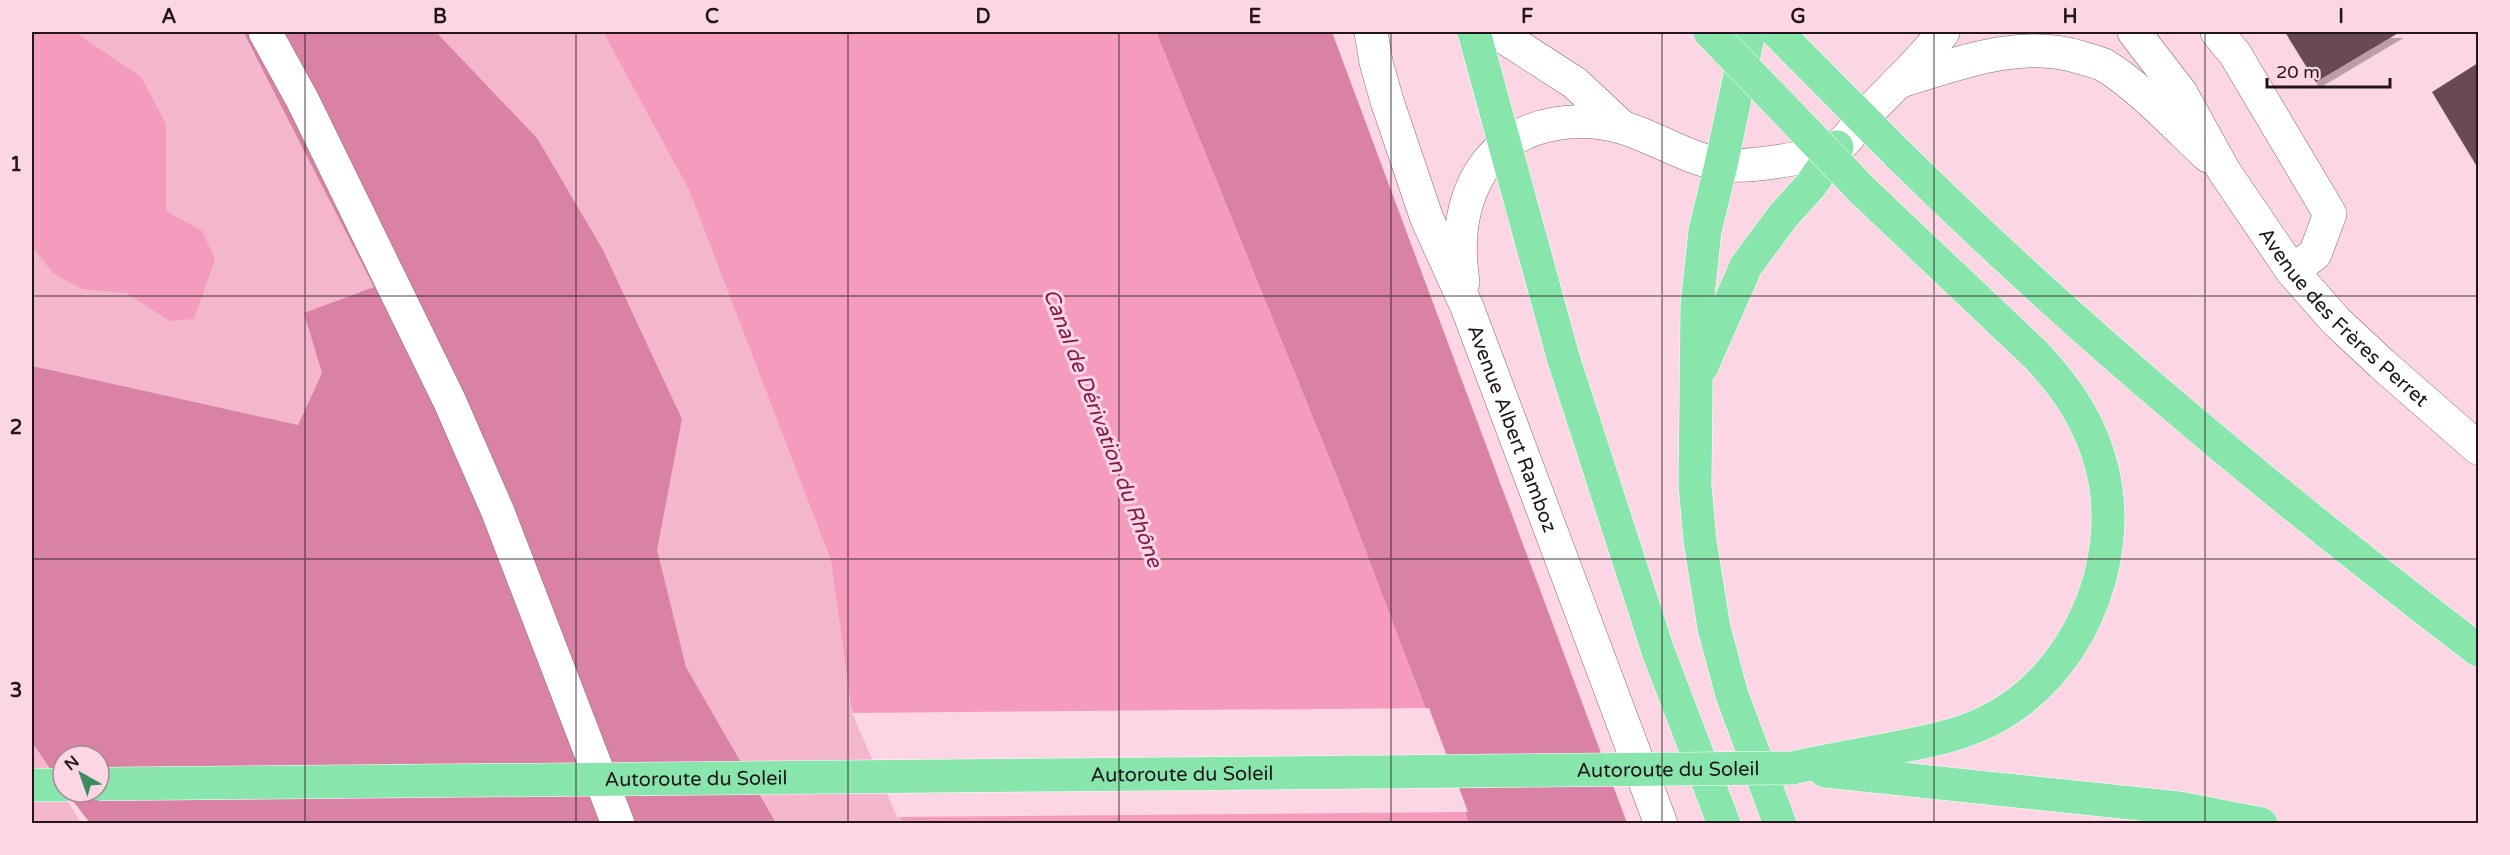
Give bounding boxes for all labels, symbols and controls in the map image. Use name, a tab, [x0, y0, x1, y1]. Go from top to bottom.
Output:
text: A	[162, 5, 177, 29]
text: B	[433, 5, 447, 29]
text: C	[705, 5, 719, 29]
text: D	[975, 5, 991, 29]
text: E	[1249, 5, 1262, 29]
text: F	[1521, 5, 1533, 29]
text: G	[1790, 5, 1806, 29]
text: H	[2062, 5, 2078, 29]
text: I	[2338, 5, 2344, 29]
scale bar	[2267, 51, 2390, 89]
text: 20 m	[2276, 61, 2320, 83]
text: 1	[10, 153, 22, 177]
street label: Avenue des Frères Perret	[2253, 223, 2433, 412]
water label: Canal de Dérivation du Rhône	[1038, 285, 1168, 572]
street label: Avenue Albert Ramboz	[1462, 322, 1562, 536]
text: 2	[10, 416, 22, 440]
text: 3	[10, 679, 22, 703]
north arrow	[51, 744, 111, 804]
text: N	[61, 751, 83, 775]
street label: Autoroute du Soleil	[1576, 757, 1760, 783]
street label: Autoroute du Soleil	[1090, 762, 1274, 788]
street label: Autoroute du Soleil	[604, 766, 788, 792]

